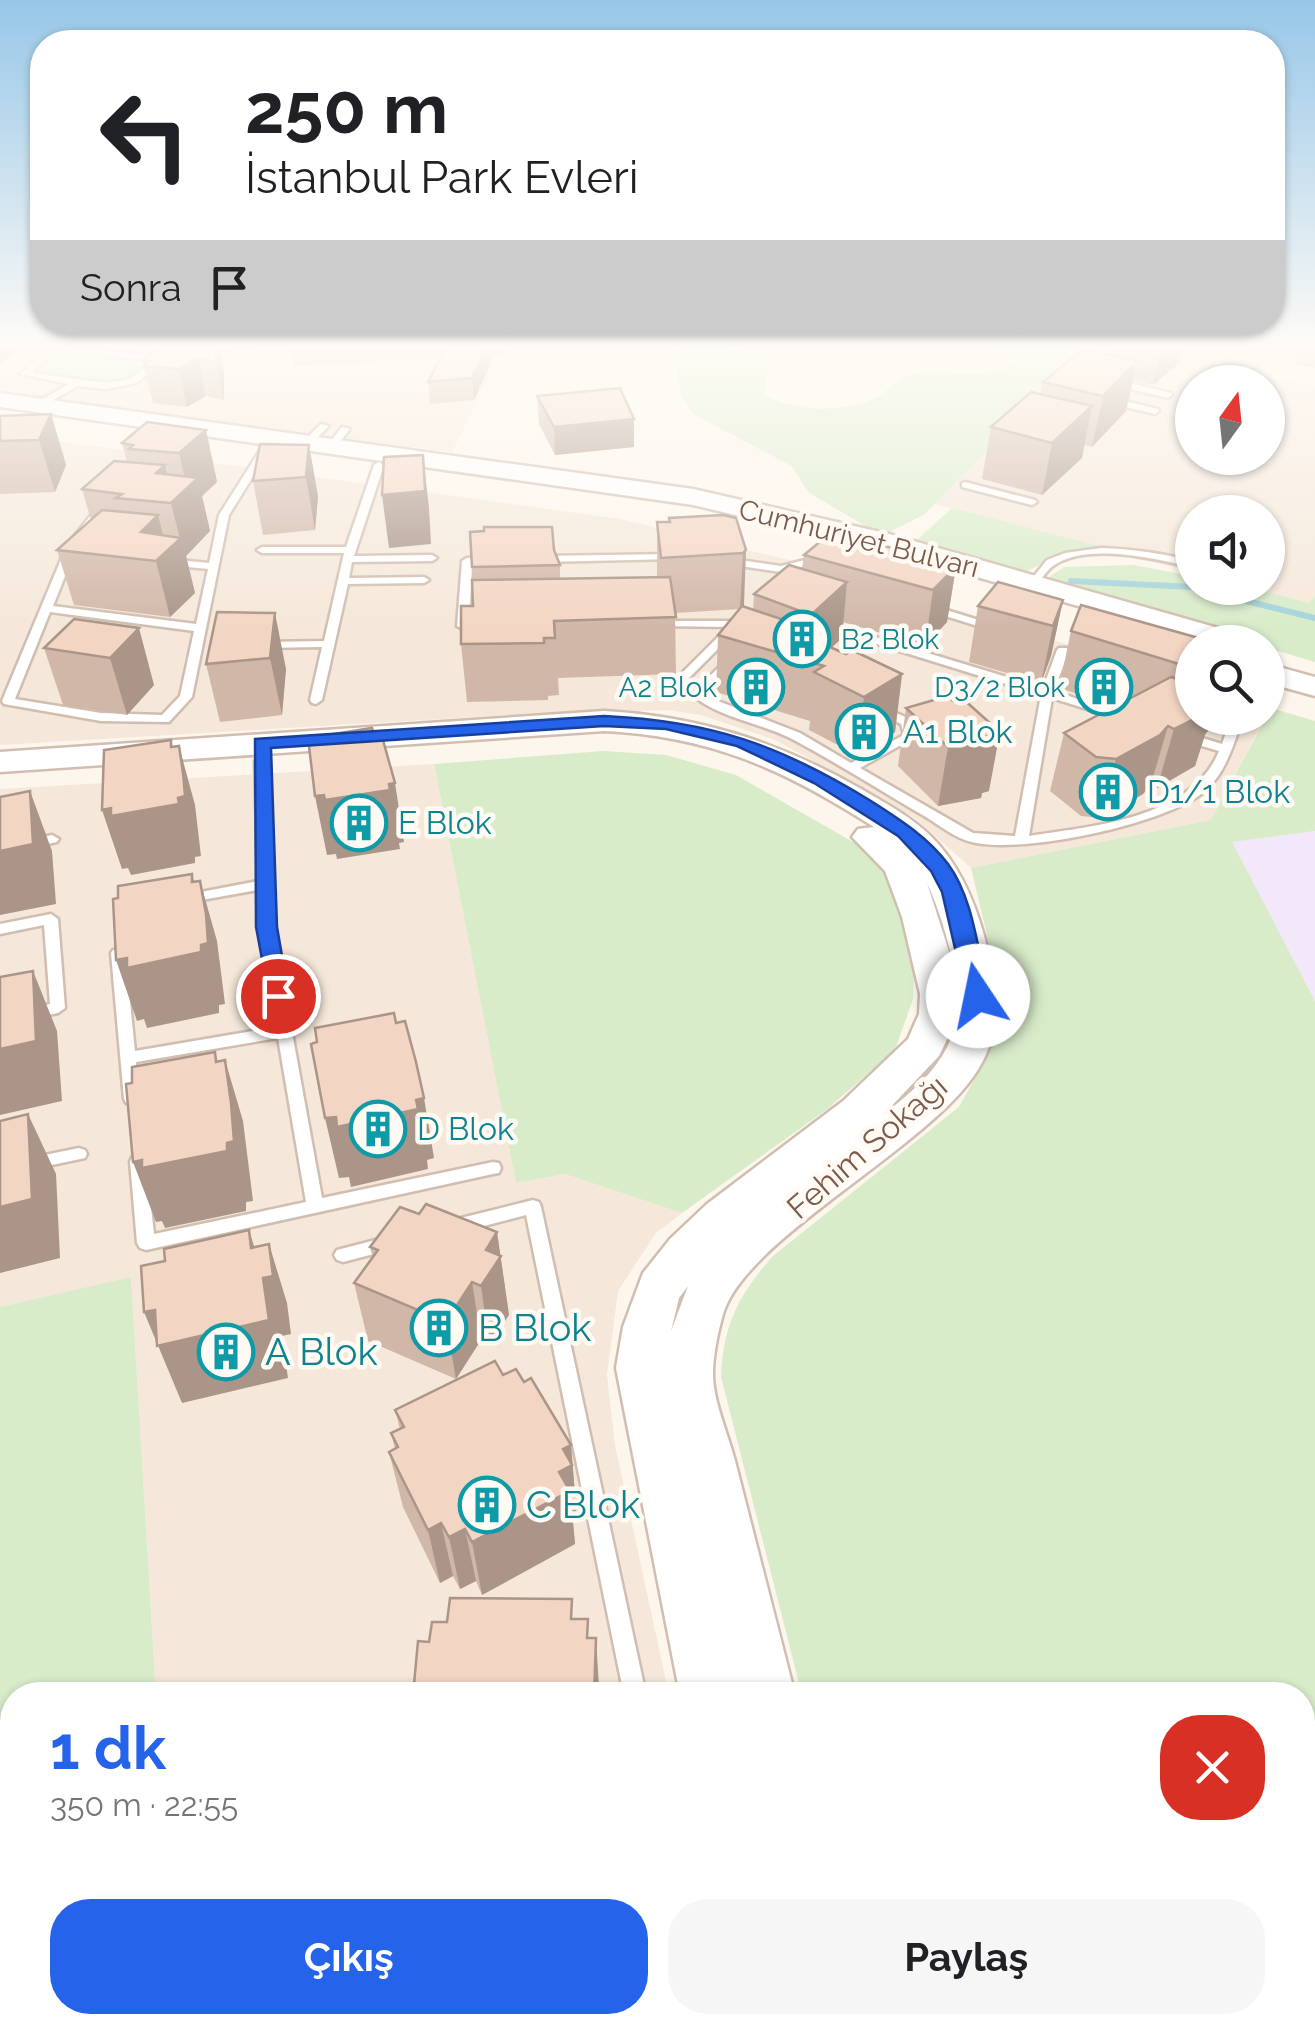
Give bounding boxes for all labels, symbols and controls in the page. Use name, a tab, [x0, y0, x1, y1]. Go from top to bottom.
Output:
text: 250 m	[245, 67, 448, 149]
icon: left	[80, 70, 210, 200]
text: İstanbul Park Evleri	[245, 151, 639, 204]
icon: arrive	[202, 260, 257, 315]
text: Sonra	[80, 265, 182, 310]
north arrow	[1175, 365, 1285, 475]
map controls	[1175, 365, 1285, 735]
street label: Cumhuriyet Bulvarı	[735, 493, 982, 584]
button: sound	[1175, 495, 1285, 605]
building icon: B2 Blok	[772, 609, 832, 669]
place label: B2 Blok	[841, 623, 939, 656]
button: search	[1175, 625, 1285, 735]
building icon: A2 Blok	[726, 657, 786, 717]
building icon: D3/2 Blok	[1074, 657, 1134, 717]
place label: A2 Blok	[619, 671, 717, 704]
place label: D3/2 Blok	[934, 671, 1065, 704]
building icon: A1 Blok	[834, 702, 894, 762]
place label: A1 Blok	[903, 713, 1013, 750]
building icon: D1/1 Blok	[1078, 762, 1138, 822]
place label: D1/1 Blok	[1147, 773, 1290, 810]
building icon: E Blok	[329, 793, 389, 853]
place label: E Blok	[398, 804, 492, 841]
position arrow	[926, 944, 1030, 1048]
pin	[236, 954, 321, 1039]
icon: arrive	[251, 969, 306, 1024]
street label: Fehim Sokağı	[779, 1067, 954, 1226]
building icon: D Blok	[348, 1099, 408, 1159]
place label: D Blok	[417, 1110, 514, 1147]
building icon: B Blok	[409, 1298, 469, 1358]
place label: B Blok	[478, 1305, 591, 1350]
building icon: A Blok	[196, 1322, 256, 1382]
place label: A Blok	[265, 1329, 378, 1374]
building icon: C Blok	[457, 1475, 517, 1535]
place label: C Blok	[526, 1482, 640, 1527]
text: 1 dk	[50, 1713, 166, 1783]
button: close	[1160, 1715, 1265, 1820]
text: 350 m · 22:55	[50, 1786, 238, 1823]
button: Çıkış	[50, 1899, 648, 2014]
button: Paylaş	[668, 1899, 1265, 2014]

